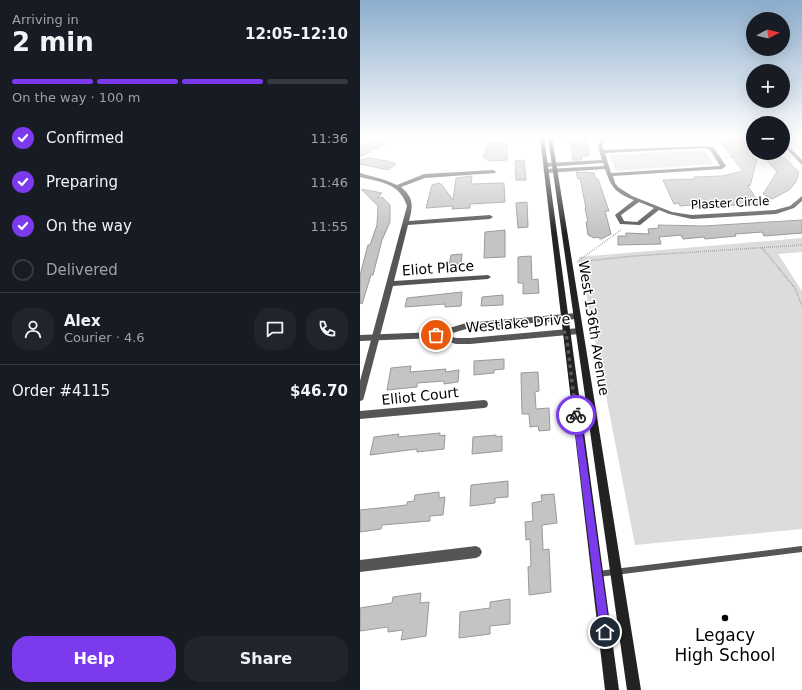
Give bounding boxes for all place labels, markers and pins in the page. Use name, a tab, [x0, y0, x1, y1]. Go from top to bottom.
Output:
pin	[419, 318, 453, 352]
marker: Legacy High School	[720, 613, 730, 623]
pin	[588, 615, 622, 649]
place label: Legacy High School	[675, 625, 775, 665]

